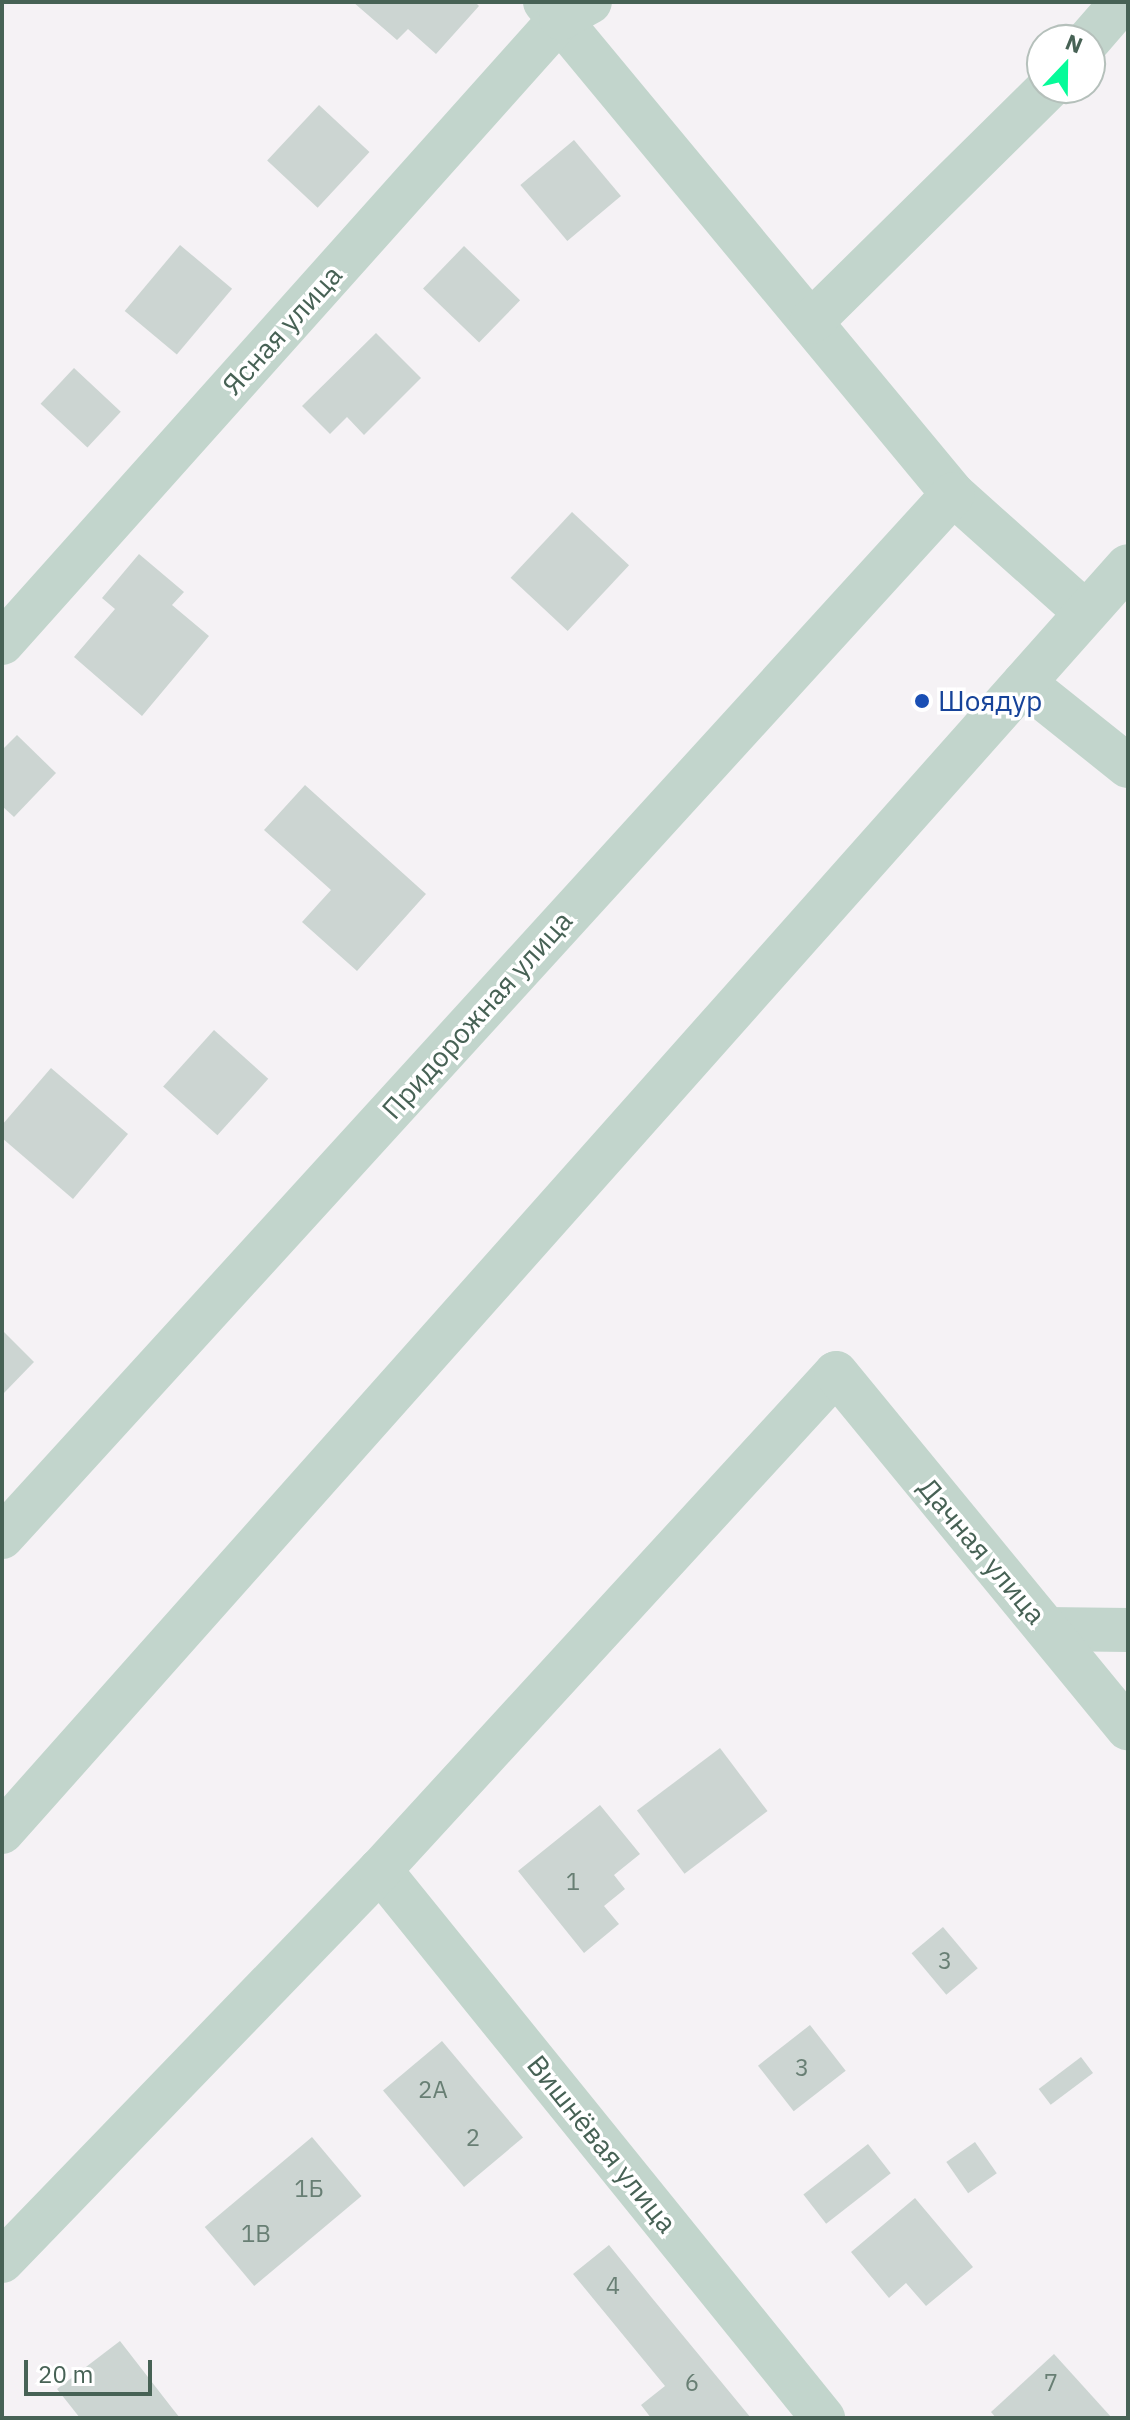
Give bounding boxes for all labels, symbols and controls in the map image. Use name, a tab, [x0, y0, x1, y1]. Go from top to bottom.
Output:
north arrow	[1026, 24, 1106, 104]
text: N	[1062, 27, 1087, 60]
street label: Ясная улица	[215, 258, 349, 402]
place label: Шоядур	[938, 684, 1042, 718]
marker: Шоядур	[913, 692, 931, 710]
street label: Придорожная улица	[375, 904, 579, 1126]
street label: Дачная улица	[911, 1471, 1053, 1631]
house number: 1	[566, 1868, 580, 1896]
house number: 3	[938, 1947, 952, 1975]
street label: Вишнёвая улица	[520, 2049, 684, 2239]
house number: 3	[795, 2054, 809, 2082]
house number: 2А	[418, 2076, 448, 2104]
house number: 2	[466, 2124, 480, 2152]
house number: 1Б	[294, 2175, 324, 2203]
house number: 1В	[241, 2220, 271, 2248]
house number: 4	[606, 2272, 620, 2300]
scale bar	[28, 2344, 156, 2394]
text: 20 m	[38, 2358, 93, 2390]
house number: 6	[685, 2369, 699, 2397]
house number: 7	[1044, 2369, 1058, 2397]

